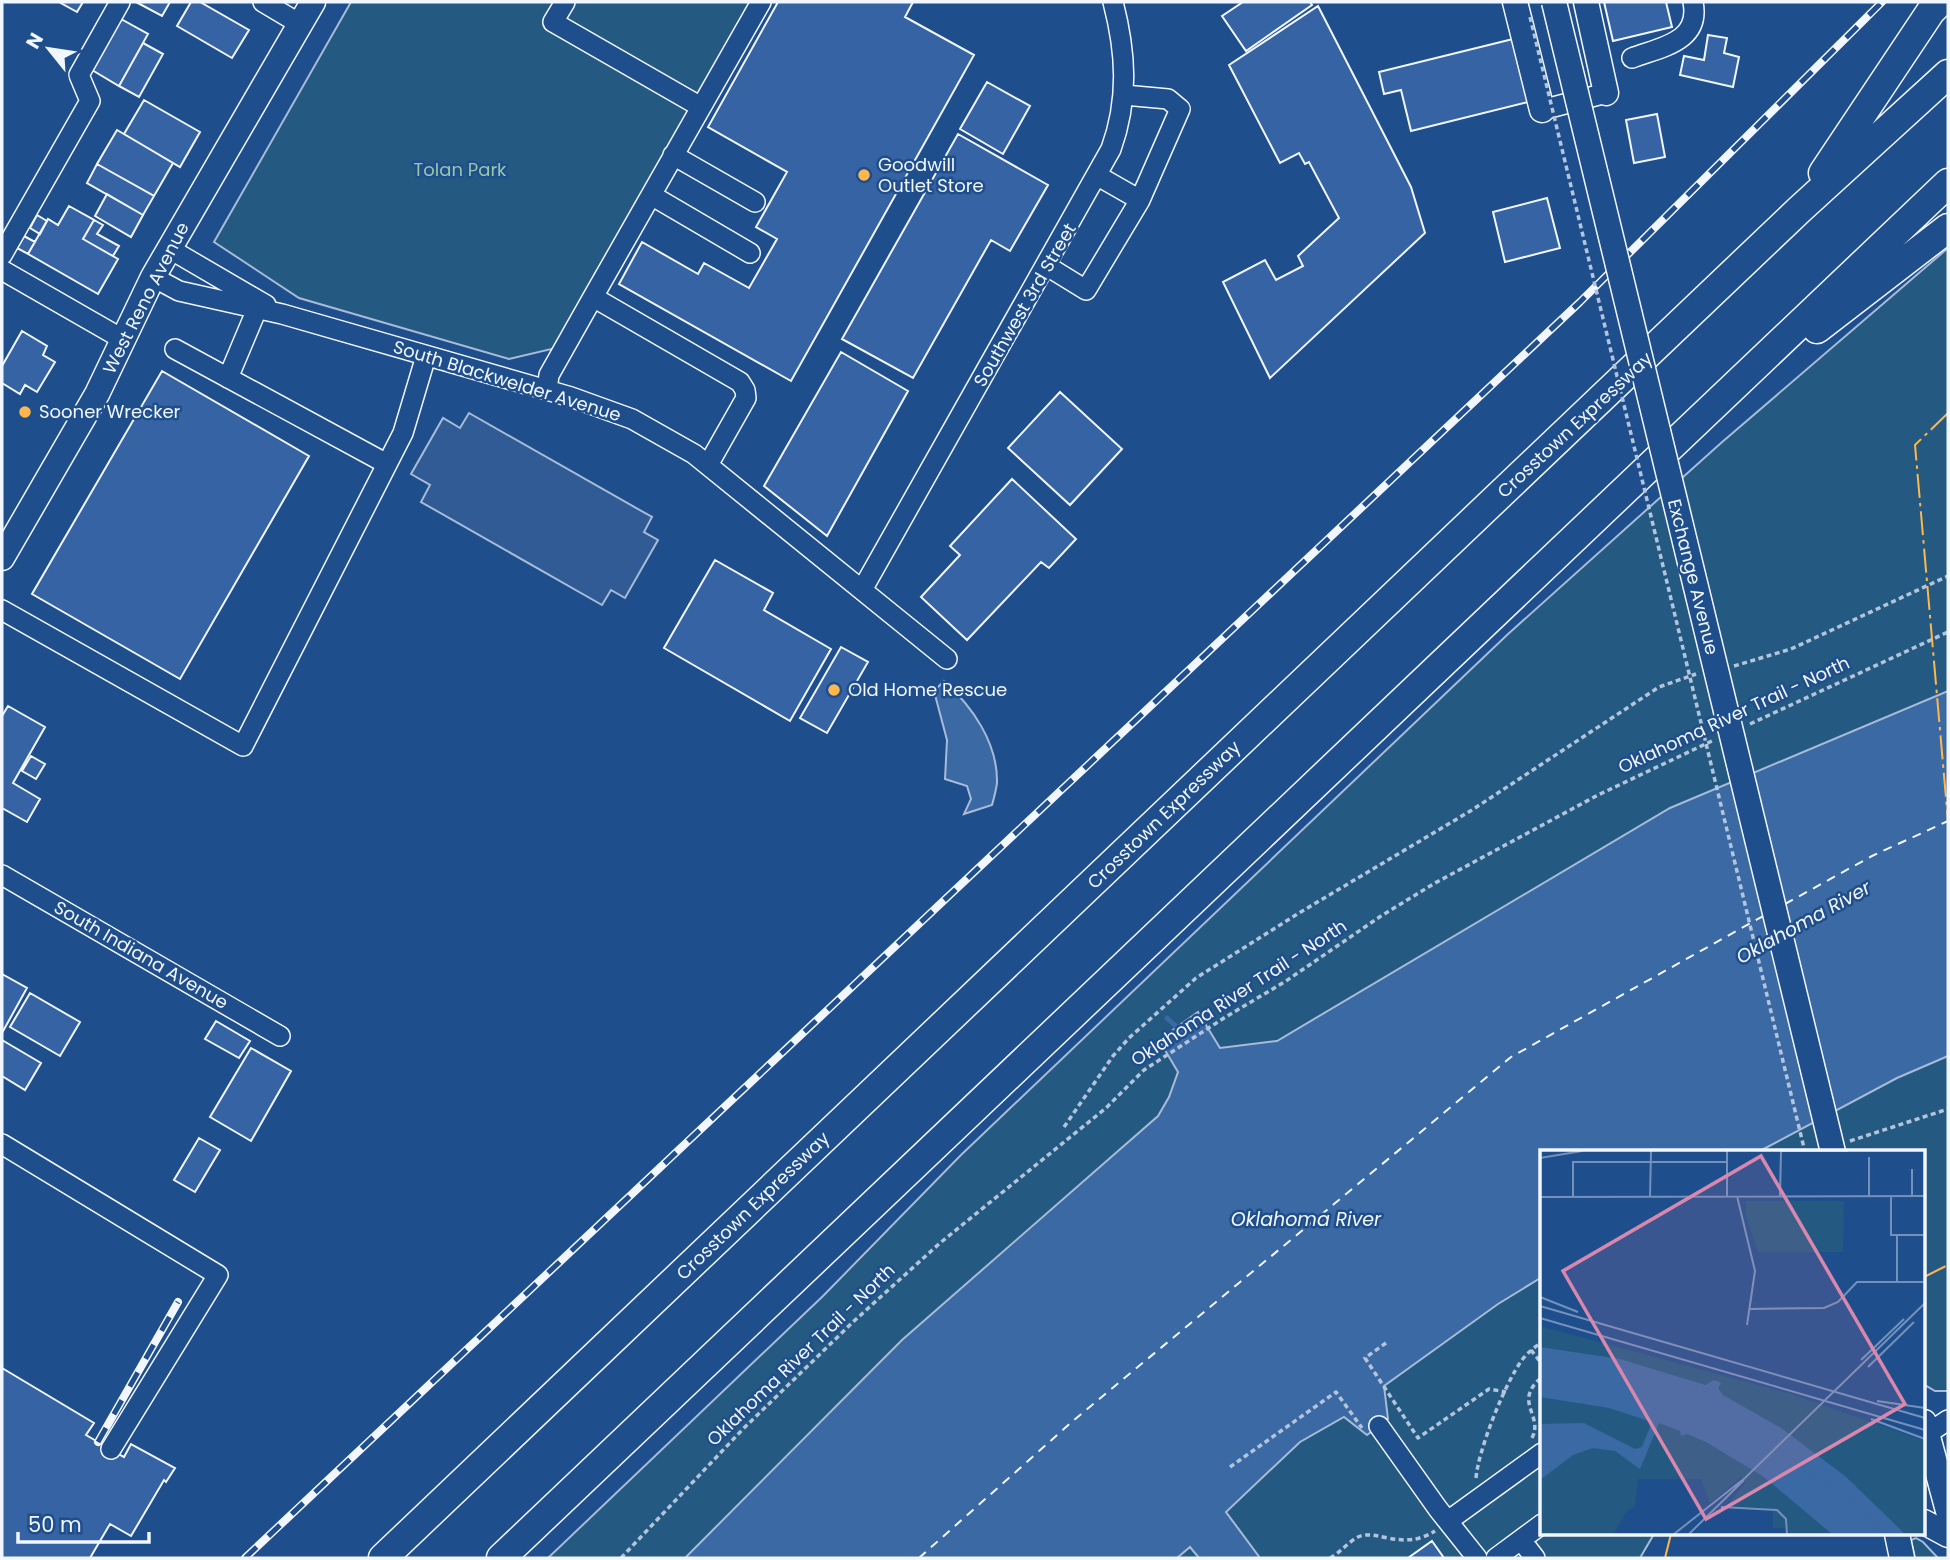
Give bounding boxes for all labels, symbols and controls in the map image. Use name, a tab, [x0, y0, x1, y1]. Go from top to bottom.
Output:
north arrow	[14, 14, 84, 84]
text: N	[19, 28, 50, 54]
place label: Goodwill Outlet Store	[878, 152, 984, 198]
park label: Tolan Park	[414, 157, 507, 182]
marker: Goodwill Outlet Store	[856, 167, 872, 183]
street label: West Reno Avenue	[97, 218, 195, 378]
street label: Southwest 3rd Street	[967, 218, 1082, 391]
street label: South Blackwelder Avenue	[390, 334, 624, 427]
street label: Crosstown Expressway	[1492, 346, 1658, 503]
place label: Sooner Wrecker	[39, 399, 181, 424]
marker: Sooner Wrecker	[17, 404, 33, 420]
street label: Exchange Avenue	[1662, 496, 1725, 657]
street label: Oklahoma River Trail - North	[1614, 650, 1854, 779]
place label: Old Home Rescue	[848, 677, 1007, 702]
marker: Old Home Rescue	[826, 682, 842, 698]
street label: Crosstown Expressway	[1082, 735, 1246, 894]
water label: Oklahoma River	[1731, 874, 1876, 971]
street label: South Indiana Avenue	[50, 894, 233, 1015]
street label: Oklahoma River Trail - North	[1126, 913, 1351, 1072]
street label: Crosstown Expressway	[671, 1126, 835, 1285]
inset map	[1540, 1150, 1926, 1536]
water label: Oklahoma River	[1231, 1206, 1382, 1233]
street label: Oklahoma River Trail - North	[701, 1258, 900, 1451]
scale bar	[18, 1500, 149, 1544]
text: 50 m	[28, 1510, 82, 1539]

